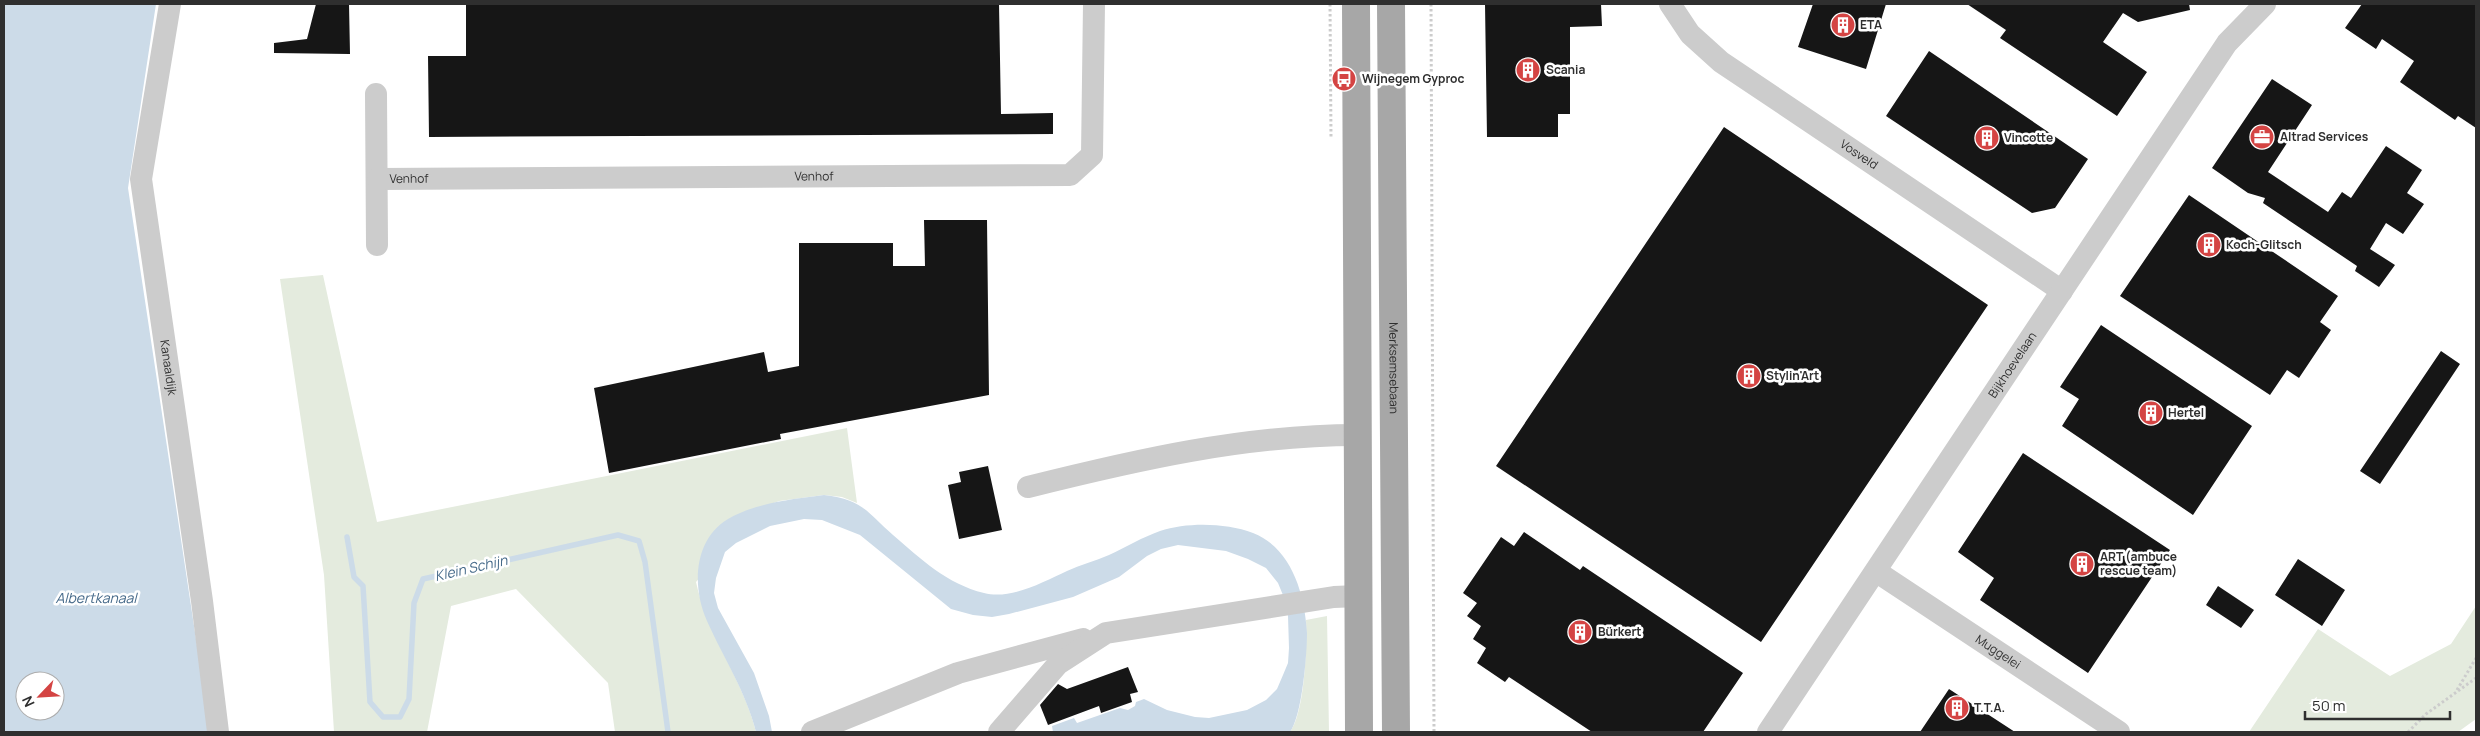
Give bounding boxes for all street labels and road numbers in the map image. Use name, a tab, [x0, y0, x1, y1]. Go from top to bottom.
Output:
street label: Vosveld	[1837, 135, 1882, 173]
street label: Venhof	[794, 167, 834, 185]
street label: Venhof	[389, 170, 429, 187]
street label: Merksemsebaan	[1385, 322, 1403, 414]
street label: Bijkhoevelaan	[1984, 328, 2040, 401]
street label: Kanaaldijk	[156, 339, 181, 398]
street label: Muggelei	[1972, 630, 2024, 673]

